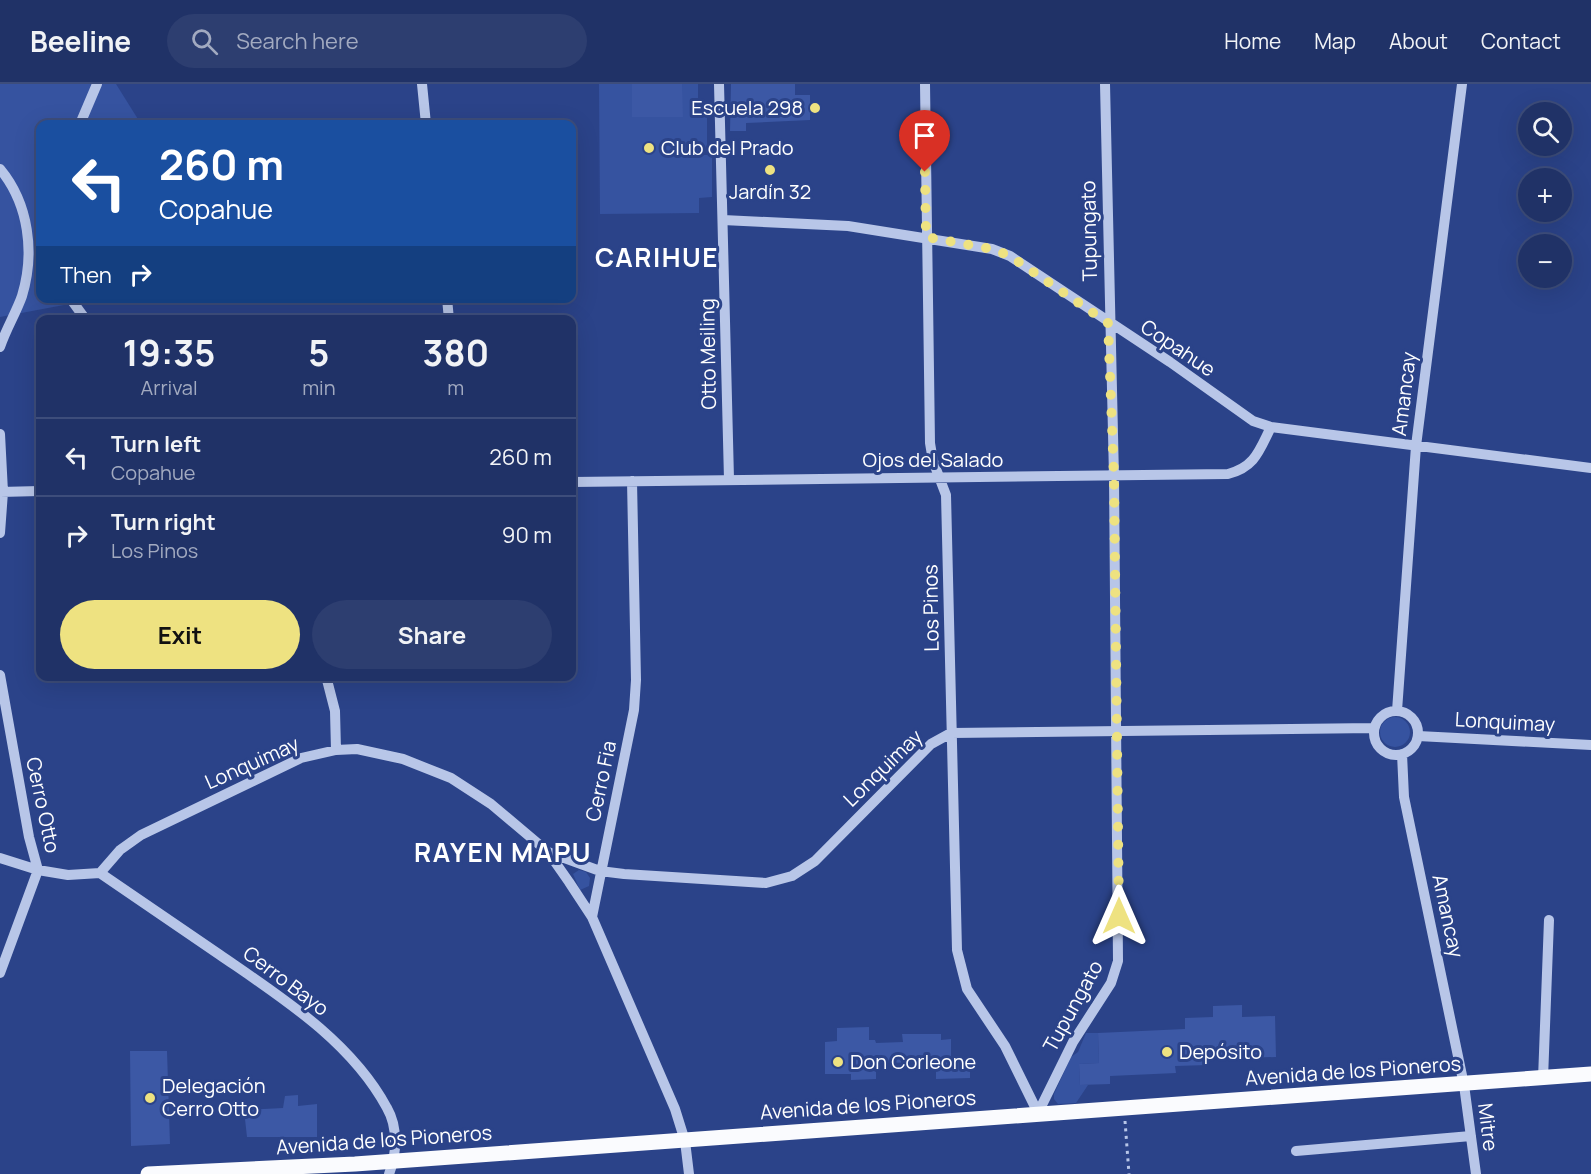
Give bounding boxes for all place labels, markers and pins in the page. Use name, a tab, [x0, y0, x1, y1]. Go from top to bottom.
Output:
place label: Escuela 298	[691, 94, 803, 121]
marker: Escuela 298	[808, 101, 822, 115]
pin	[899, 110, 950, 172]
place label: Club del Prado	[661, 134, 794, 161]
marker: Club del Prado	[642, 141, 656, 155]
marker: Jardín 32	[763, 163, 777, 177]
place label: Jardín 32	[729, 178, 811, 205]
place label: Depósito	[1179, 1038, 1262, 1065]
marker: Depósito	[1160, 1045, 1174, 1059]
place label: Don Corleone	[850, 1048, 976, 1075]
marker: Don Corleone	[831, 1055, 845, 1069]
place label: Delegación Cerro Otto	[162, 1072, 266, 1122]
marker: Delegación Cerro Otto	[143, 1091, 157, 1105]

